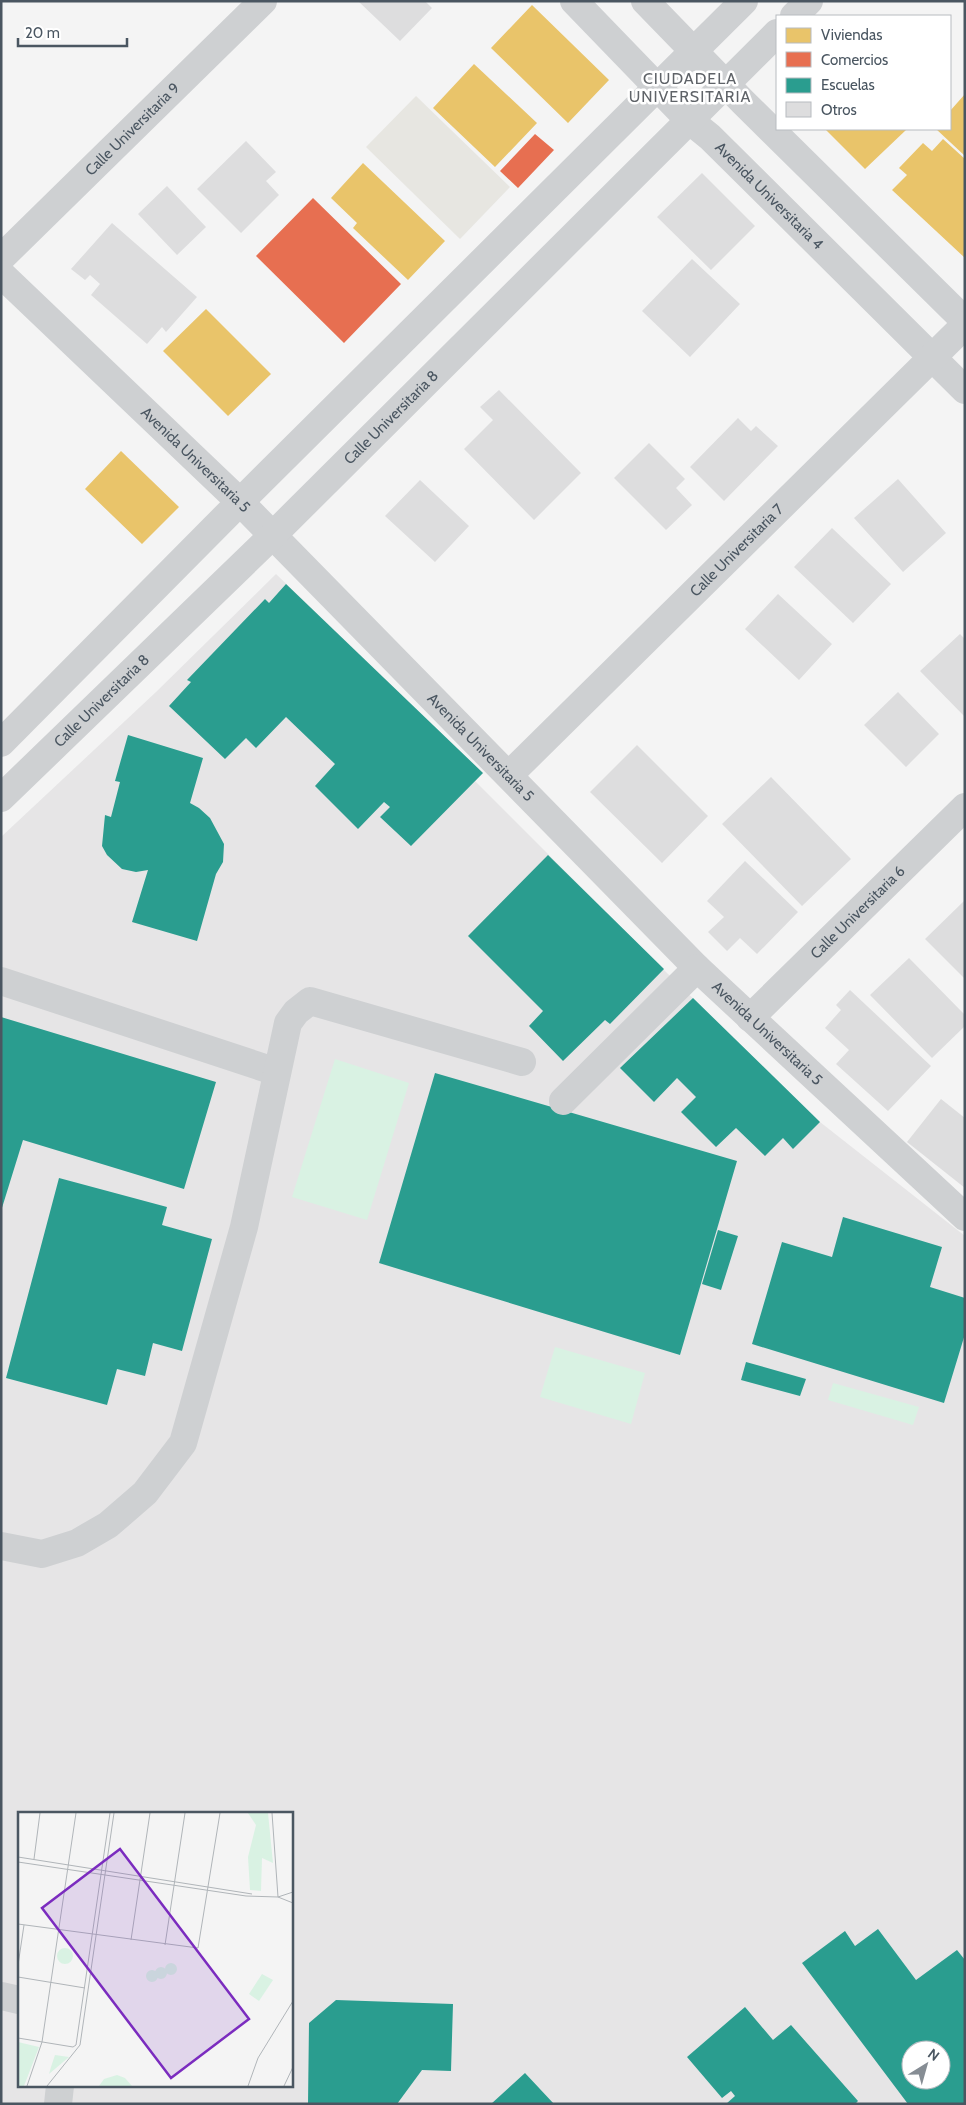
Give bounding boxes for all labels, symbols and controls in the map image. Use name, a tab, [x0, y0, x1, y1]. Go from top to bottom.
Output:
scale bar	[18, 15, 126, 47]
legend	[776, 15, 951, 130]
text: 20 m	[25, 24, 60, 42]
text: Viviendas	[821, 26, 882, 44]
text: Comercios	[821, 51, 888, 69]
district label: CIUDADELA UNIVERSITARIA	[629, 69, 751, 106]
text: Escuelas	[821, 76, 875, 94]
street label: Calle Universitaria 9	[81, 79, 183, 179]
text: Otros	[821, 101, 857, 119]
street label: Avenida Universitaria 4	[712, 138, 827, 253]
street label: Calle Universitaria 8	[340, 367, 442, 468]
street label: Avenida Universitaria 5	[137, 403, 254, 516]
street label: Calle Universitaria 7	[686, 500, 788, 600]
street label: Calle Universitaria 8	[50, 651, 153, 751]
street label: Avenida Universitaria 5	[424, 690, 538, 805]
street label: Calle Universitaria 6	[807, 862, 909, 962]
street label: Avenida Universitaria 5	[708, 978, 826, 1089]
inset map	[18, 1812, 292, 2088]
north arrow	[901, 2040, 951, 2090]
text: N	[924, 2044, 943, 2065]

